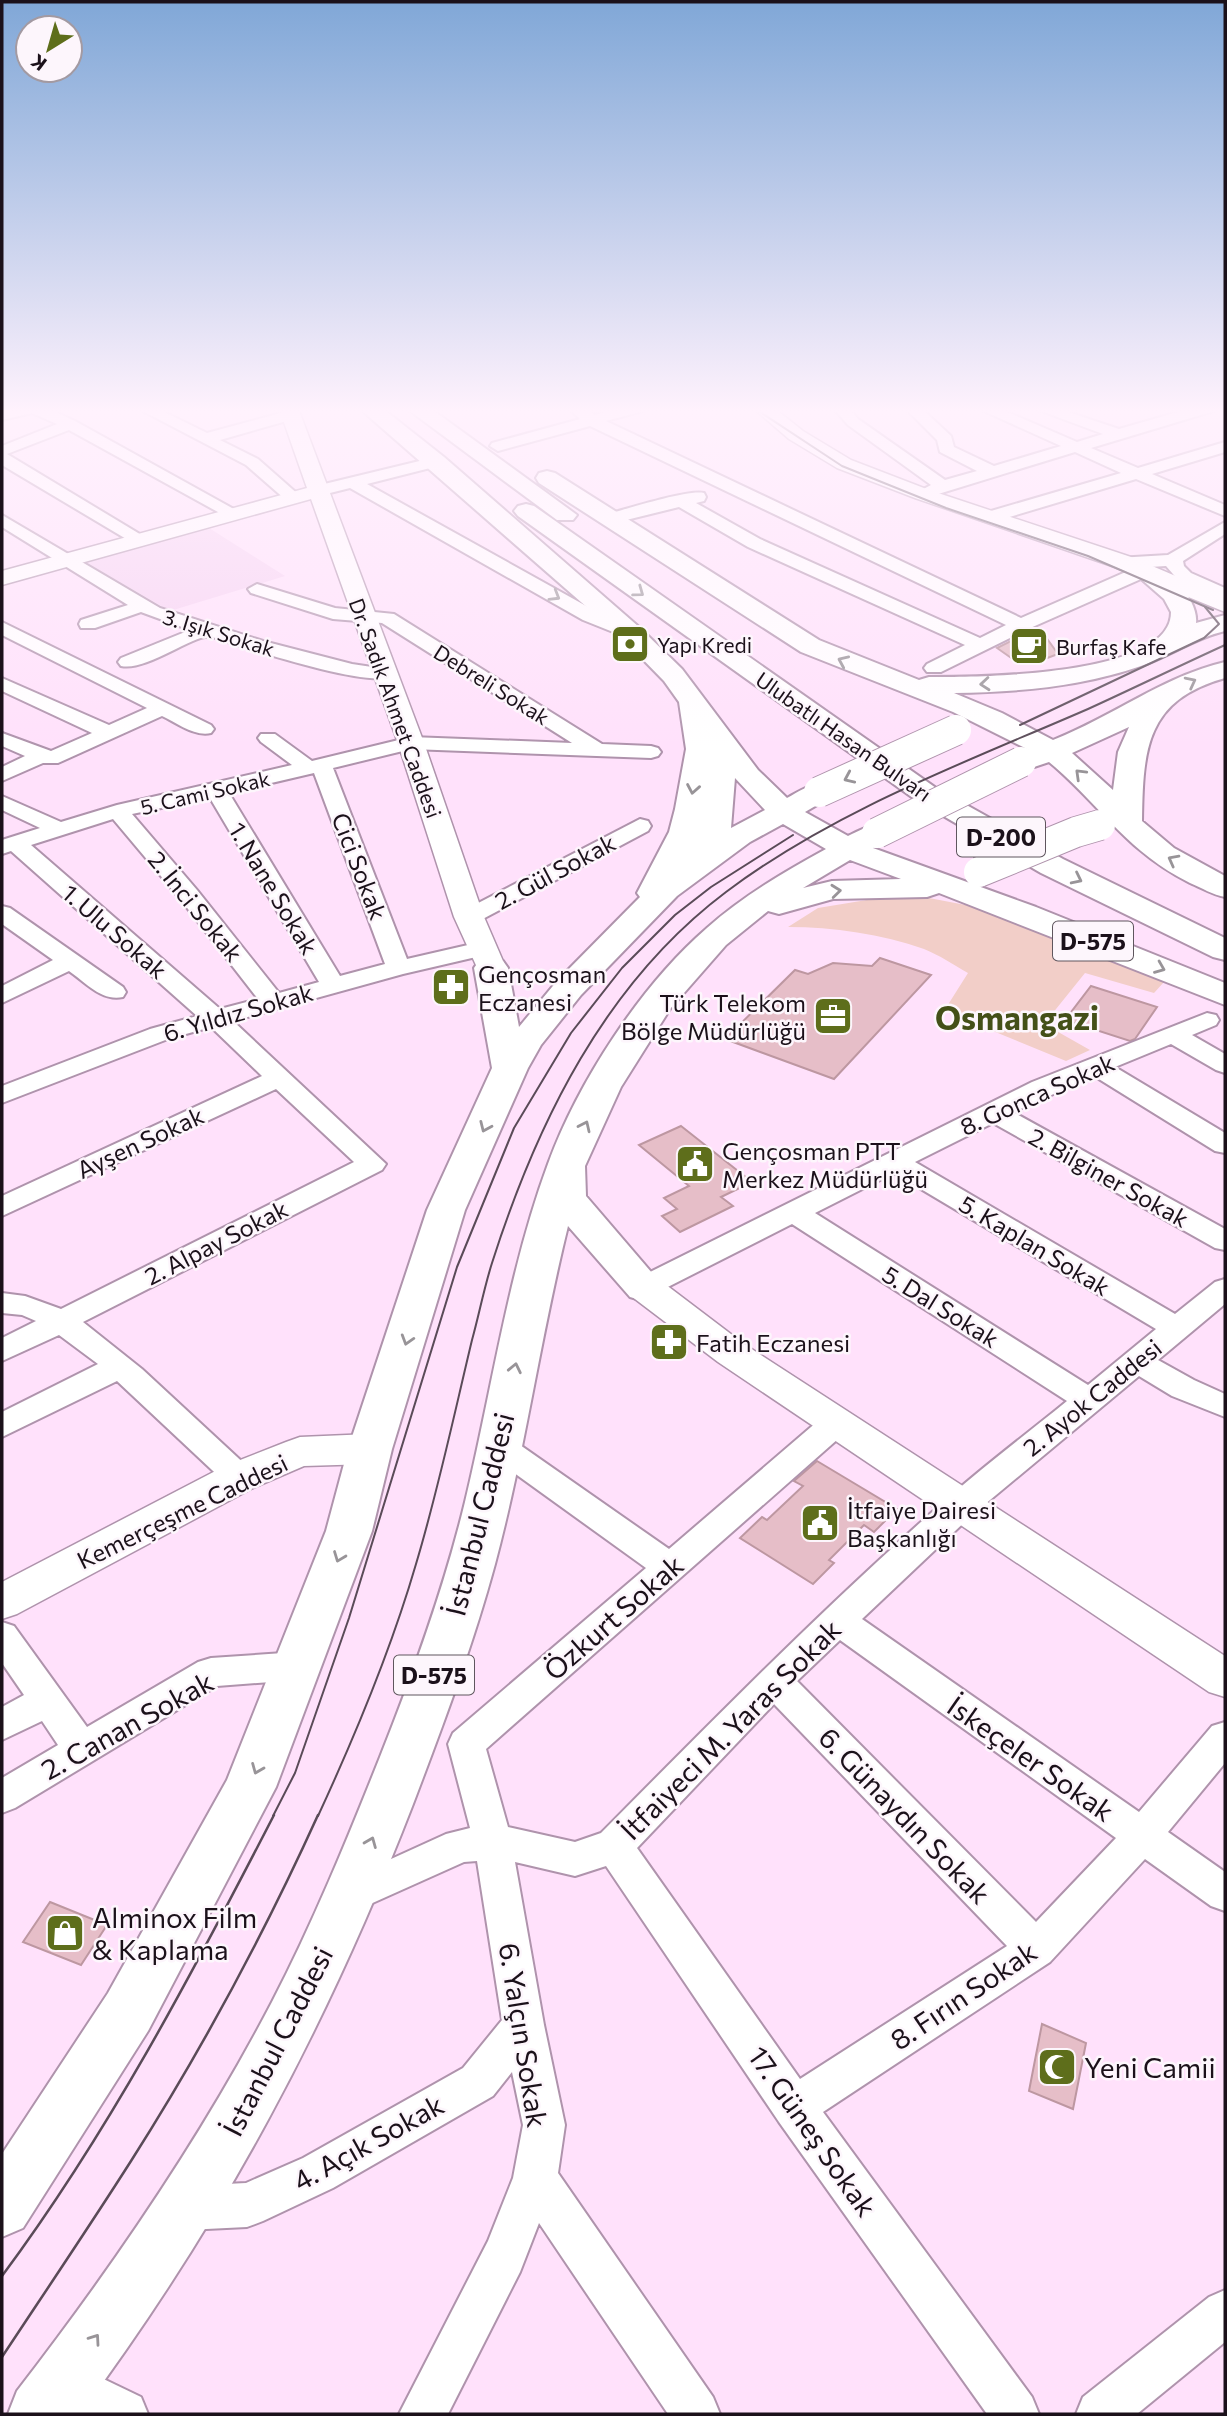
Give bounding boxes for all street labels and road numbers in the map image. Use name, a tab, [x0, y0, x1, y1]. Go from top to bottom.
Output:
street label: Dr. Sadık Ahmet Caddesi	[345, 595, 447, 821]
street label: 3. Işık Sokak	[160, 603, 278, 661]
street label: Debreli Sokak	[430, 639, 554, 729]
street label: Ulubatlı Hasan Bulvarı	[751, 666, 937, 806]
street label: 5. Cami Sokak	[138, 765, 272, 819]
street label: Cici Sokak	[326, 808, 394, 924]
street label: 1. Nane Sokak	[223, 817, 325, 959]
road number: D-200	[957, 818, 1045, 856]
street label: 2. Gül Sokak	[490, 827, 620, 915]
street label: 2. İnci Sokak	[143, 845, 249, 967]
street label: 1. Ulu Sokak	[57, 878, 173, 984]
road number: D-575	[1053, 922, 1133, 960]
street label: 6. Yıldız Sokak	[160, 977, 316, 1047]
street label: 8. Gonca Sokak	[955, 1047, 1119, 1141]
street label: Ayşen Sokak	[72, 1100, 208, 1184]
street label: 2. Bilginer Sokak	[1024, 1121, 1194, 1233]
street label: 5. Kaplan Sokak	[954, 1189, 1116, 1301]
street label: 2. Alpay Sokak	[140, 1194, 292, 1290]
street label: 5. Dal Sokak	[878, 1259, 1004, 1353]
street label: 2. Ayok Caddesi	[1017, 1332, 1167, 1462]
street label: İstanbul Caddesi	[437, 1409, 521, 1619]
street label: Kemerçeşme Caddesi	[72, 1447, 292, 1575]
street label: Özkurt Sokak	[536, 1547, 690, 1687]
street label: İtfaiyeci M. Yaras Sokak	[613, 1612, 847, 1846]
road number: D-575	[394, 1656, 474, 1694]
street label: 2. Canan Sokak	[35, 1664, 219, 1786]
street label: İskeçeler Sokak	[941, 1688, 1121, 1828]
street label: 6. Günaydın Sokak	[812, 1720, 998, 1910]
street label: 8. Fırın Sokak	[883, 1934, 1043, 2056]
street label: 6. Yalçın Sokak	[493, 1940, 555, 2130]
street label: İstanbul Caddesi	[215, 1941, 339, 2141]
street label: 17. Güneş Sokak	[742, 2039, 884, 2223]
street label: 4. Açık Sokak	[287, 2087, 449, 2197]

